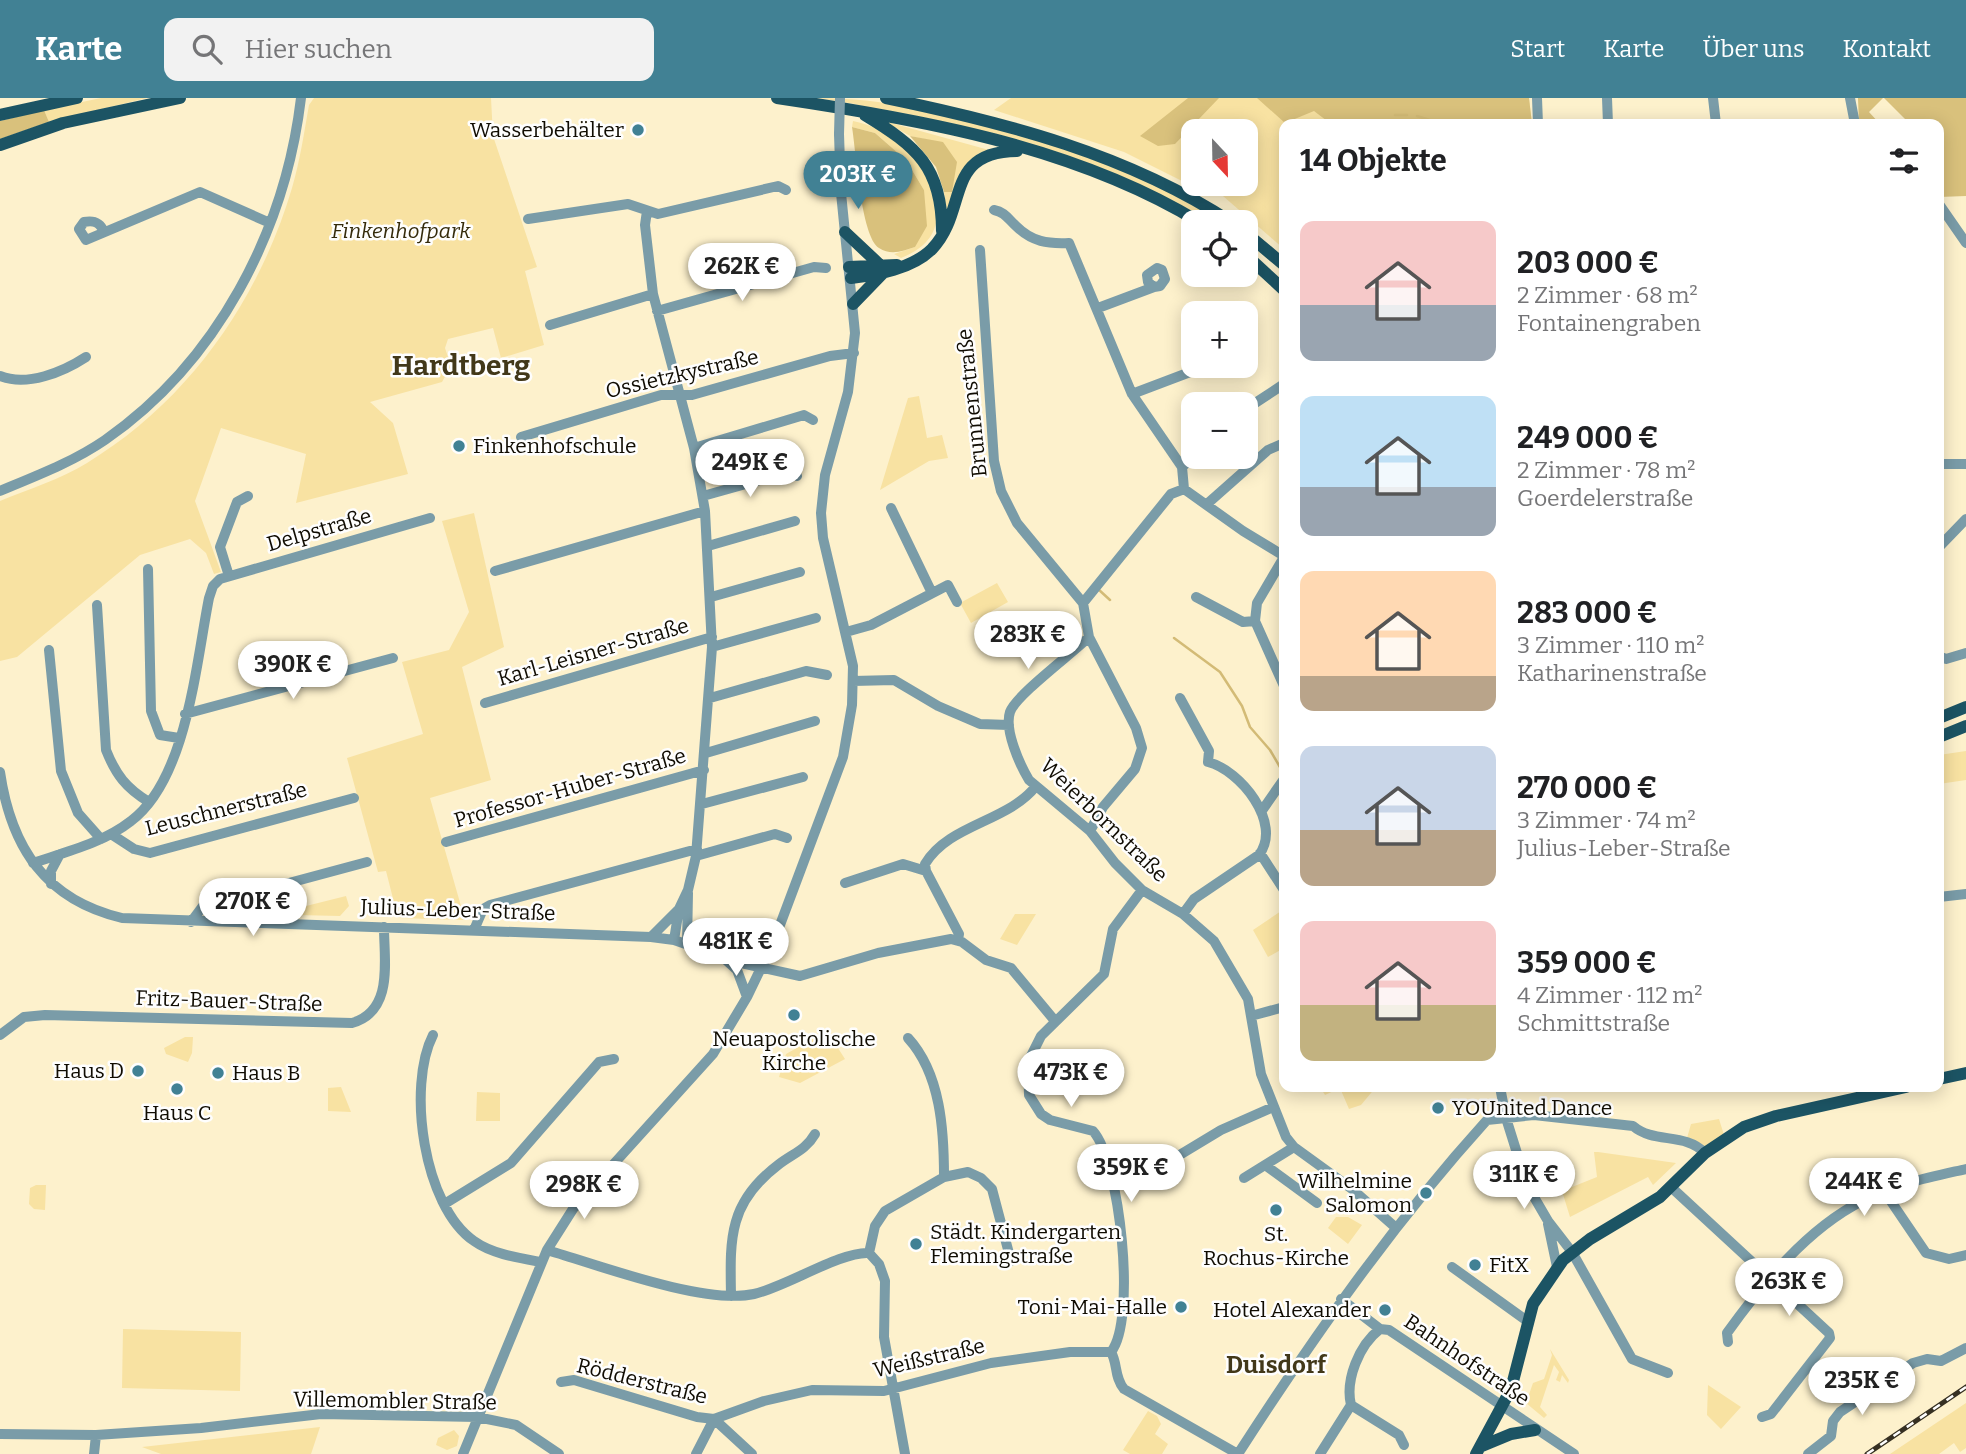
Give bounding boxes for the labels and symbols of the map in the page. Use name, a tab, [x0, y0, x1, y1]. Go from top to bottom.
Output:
place label: Wasserbehälter	[470, 117, 624, 143]
north arrow	[1181, 119, 1258, 196]
marker: Wasserbehälter	[630, 122, 646, 138]
pin: 203K €	[801, 152, 915, 211]
park label: Finkenhofpark	[331, 218, 471, 244]
pin: 262K €	[685, 244, 799, 303]
street label: Brunnenstraße	[951, 327, 993, 479]
street label: Ossietzkystraße	[603, 344, 761, 404]
district label: Hardtberg	[392, 349, 530, 382]
place label: Finkenhofschule	[473, 433, 636, 459]
marker: Finkenhofschule	[451, 438, 467, 454]
pin: 249K €	[693, 440, 807, 499]
street label: Delpstraße	[264, 503, 374, 557]
street label: Karl-Leisner-Straße	[494, 612, 692, 692]
pin: 283K €	[971, 612, 1085, 671]
pin: 390K €	[236, 642, 350, 701]
street label: Professor-Huber-Straße	[451, 742, 689, 834]
street label: Weierbornstraße	[1035, 753, 1173, 887]
street label: Leuschnerstraße	[142, 776, 310, 842]
pin: 270K €	[196, 878, 310, 938]
street label: Julius-Leber-Straße	[359, 894, 556, 926]
pin: 481K €	[679, 918, 793, 978]
street label: Fritz-Bauer-Straße	[135, 985, 323, 1017]
marker: Neuapostolische Kirche	[786, 1007, 802, 1023]
place label: Neuapostolische Kirche	[712, 1026, 876, 1076]
pin: 473K €	[1014, 1049, 1128, 1109]
place label: Haus D	[54, 1058, 124, 1084]
place label: Haus B	[232, 1060, 301, 1086]
marker: Haus D	[130, 1063, 146, 1079]
marker: Haus B	[210, 1065, 226, 1081]
marker: Haus C	[169, 1081, 185, 1097]
place label: YOUnited Dance	[1452, 1095, 1612, 1121]
place label: Haus C	[143, 1100, 211, 1126]
marker: YOUnited Dance	[1430, 1100, 1446, 1116]
pin: 359K €	[1074, 1144, 1188, 1204]
pin: 311K €	[1467, 1152, 1581, 1211]
pin: 244K €	[1807, 1158, 1921, 1218]
pin: 298K €	[527, 1162, 641, 1221]
place label: Wilhelmine Salomon	[1297, 1168, 1412, 1218]
marker: Wilhelmine Salomon	[1418, 1185, 1434, 1201]
marker: St. Rochus-Kirche	[1268, 1202, 1284, 1218]
place label: Städt. Kindergarten Flemingstraße	[930, 1219, 1121, 1269]
place label: St. Rochus-Kirche	[1203, 1221, 1349, 1271]
marker: Städt. Kindergarten Flemingstraße	[908, 1236, 924, 1252]
place label: FitX	[1489, 1252, 1529, 1278]
marker: FitX	[1467, 1257, 1483, 1273]
pin: 263K €	[1732, 1258, 1846, 1318]
place label: Toni-Mai-Halle	[1018, 1294, 1167, 1320]
place label: Hotel Alexander	[1213, 1297, 1371, 1323]
marker: Toni-Mai-Halle	[1173, 1299, 1189, 1315]
marker: Hotel Alexander	[1377, 1302, 1393, 1318]
street label: Bahnhofstraße	[1399, 1308, 1535, 1412]
street label: Weißstraße	[871, 1333, 987, 1383]
district label: Duisdorf	[1226, 1351, 1328, 1379]
street label: Rödderstraße	[574, 1352, 710, 1410]
pin: 235K €	[1805, 1358, 1919, 1417]
street label: Villemombler Straße	[293, 1386, 497, 1416]

